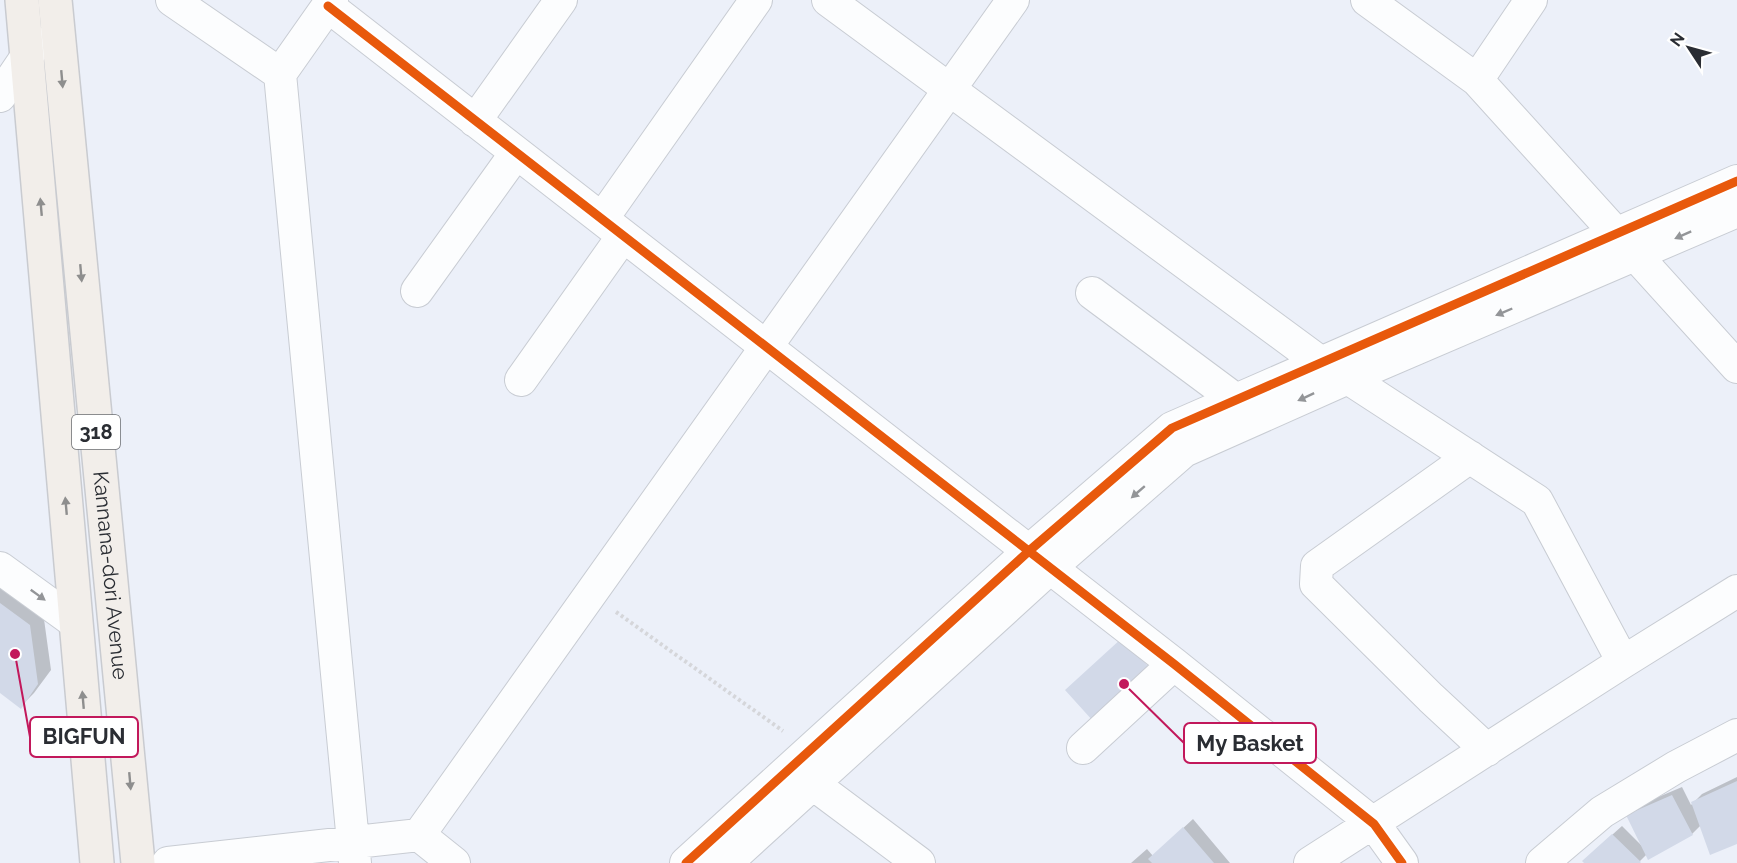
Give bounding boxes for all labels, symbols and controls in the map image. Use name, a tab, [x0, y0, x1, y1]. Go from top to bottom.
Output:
north arrow	[1659, 18, 1719, 78]
text: N	[1666, 29, 1689, 50]
one-way arrow	[57, 70, 67, 89]
one-way arrow	[36, 197, 46, 216]
one-way arrow	[1675, 230, 1692, 239]
one-way arrow	[76, 264, 86, 283]
one-way arrow	[1496, 307, 1513, 316]
one-way arrow	[1298, 393, 1315, 402]
road number: 318	[72, 415, 120, 449]
street label: Kannana-dori Avenue	[88, 470, 133, 681]
one-way arrow	[1131, 485, 1146, 498]
one-way arrow	[61, 496, 71, 515]
one-way arrow	[30, 589, 46, 601]
one-way arrow	[78, 691, 88, 710]
callout: BIGFUN	[30, 717, 138, 757]
text: BIGFUN	[42, 723, 126, 749]
callout: My Basket	[1184, 723, 1316, 763]
text: My Basket	[1196, 730, 1304, 756]
one-way arrow	[125, 771, 135, 790]

